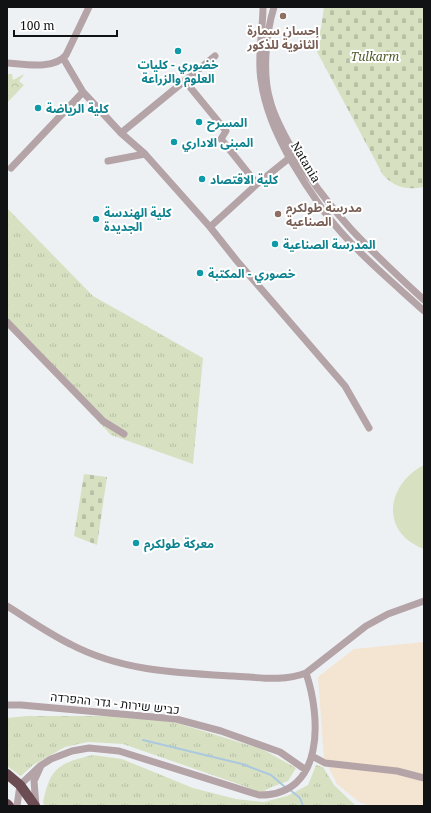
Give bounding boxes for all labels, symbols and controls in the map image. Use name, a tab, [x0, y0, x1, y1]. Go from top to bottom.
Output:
marker: إحسان سمارة الثانوية للذكور	[278, 11, 288, 21]
scale bar	[14, 12, 117, 38]
text: 100 m	[20, 17, 55, 34]
place label: إحسان سمارة الثانوية للذكور	[247, 22, 319, 53]
marker: خضوري - كليات العلوم والزراعة	[173, 46, 183, 56]
park label: Tulkarm	[351, 48, 399, 65]
place label: خضوري - كليات العلوم والزراعة	[137, 56, 219, 88]
place label: كلية الرياضة	[46, 100, 109, 117]
marker: كلية الرياضة	[33, 103, 43, 113]
place label: المسرح	[207, 114, 247, 132]
marker: المسرح	[194, 117, 204, 127]
place label: المبنى الاداري	[182, 134, 253, 152]
marker: المبنى الاداري	[169, 137, 179, 147]
street label: Natania	[287, 138, 325, 186]
place label: كلية الاقتصاد	[210, 171, 279, 188]
marker: كلية الاقتصاد	[197, 174, 207, 184]
place label: مدرسة طولكرم الصناعية	[286, 199, 362, 230]
place label: كلية الهندسة الجديدة	[104, 204, 172, 235]
marker: مدرسة طولكرم الصناعية	[273, 209, 283, 219]
marker: كلية الهندسة الجديدة	[91, 214, 101, 224]
place label: المدرسة الصناعية	[283, 236, 376, 253]
marker: المدرسة الصناعية	[270, 239, 280, 249]
place label: خصوري - المكتبة	[208, 265, 296, 283]
marker: خصوري - المكتبة	[195, 268, 205, 278]
place label: معركة طولكرم	[144, 535, 214, 553]
marker: معركة طولكرم	[131, 538, 141, 548]
street label: כביש שירות - גדר ההפרדה	[50, 688, 180, 718]

